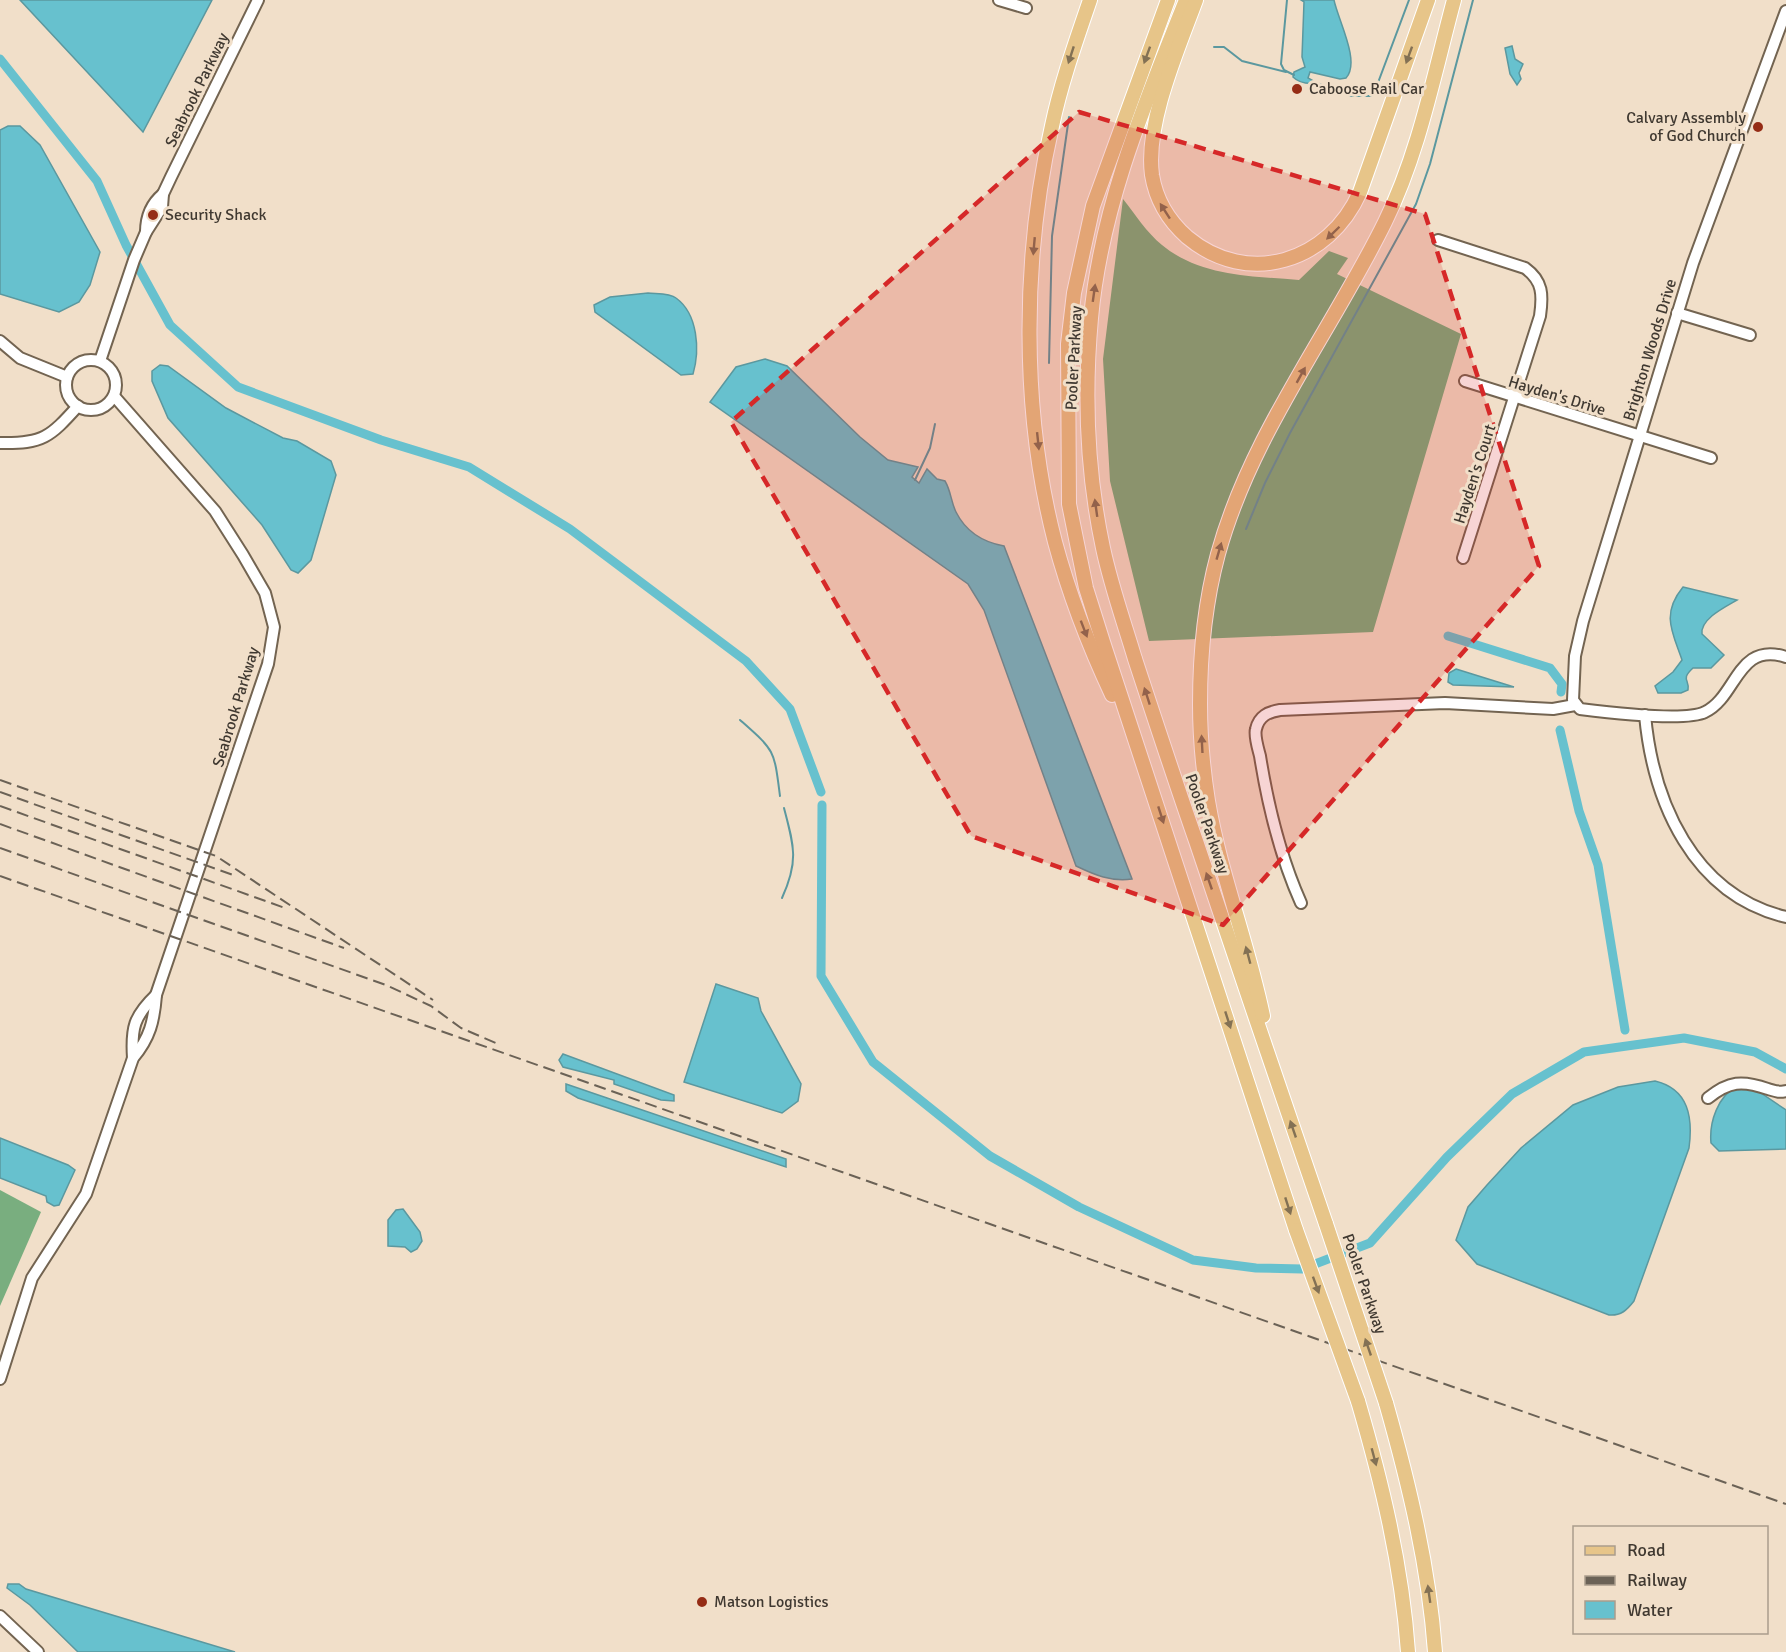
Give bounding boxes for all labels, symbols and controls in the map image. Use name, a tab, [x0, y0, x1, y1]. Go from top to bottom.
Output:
street label: Seabrook Parkway	[161, 29, 234, 150]
one-way arrow	[1066, 46, 1076, 64]
one-way arrow	[1142, 46, 1152, 64]
one-way arrow	[1404, 46, 1414, 64]
place label: Caboose Rail Car	[1309, 79, 1424, 99]
marker: Caboose Rail Car	[1290, 82, 1304, 96]
place label: Calvary Assembly of God Church	[1626, 108, 1747, 146]
marker: Calvary Assembly of God Church	[1751, 120, 1765, 134]
one-way arrow	[1160, 202, 1171, 219]
place label: Security Shack	[165, 205, 267, 225]
marker: Security Shack	[146, 208, 160, 222]
one-way arrow	[1325, 226, 1340, 240]
one-way arrow	[1029, 237, 1038, 256]
street label: Brighton Woods Drive	[1619, 277, 1681, 423]
one-way arrow	[1090, 283, 1099, 302]
street label: Pooler Parkway	[1061, 305, 1087, 411]
one-way arrow	[1296, 366, 1306, 383]
street label: Hayden's Drive	[1506, 372, 1608, 420]
street label: Hayden's Court	[1449, 421, 1501, 526]
one-way arrow	[1033, 431, 1042, 450]
one-way arrow	[1092, 498, 1101, 517]
one-way arrow	[1215, 542, 1224, 560]
one-way arrow	[1080, 620, 1090, 638]
street label: Seabrook Parkway	[208, 644, 264, 770]
one-way arrow	[1142, 687, 1151, 705]
one-way arrow	[1198, 735, 1207, 754]
street label: Pooler Parkway	[1180, 771, 1234, 877]
one-way arrow	[1156, 806, 1166, 824]
one-way arrow	[1204, 872, 1213, 890]
one-way arrow	[1242, 946, 1252, 964]
one-way arrow	[1224, 1011, 1233, 1029]
one-way arrow	[1288, 1120, 1298, 1138]
one-way arrow	[1284, 1197, 1293, 1215]
street label: Pooler Parkway	[1337, 1231, 1391, 1337]
one-way arrow	[1311, 1276, 1321, 1294]
one-way arrow	[1362, 1338, 1372, 1356]
one-way arrow	[1370, 1448, 1380, 1466]
legend	[1573, 1526, 1768, 1634]
text: Road	[1627, 1539, 1666, 1561]
text: Railway	[1627, 1569, 1688, 1591]
one-way arrow	[1424, 1584, 1434, 1603]
place label: Matson Logistics	[714, 1592, 829, 1612]
marker: Matson Logistics	[695, 1595, 709, 1609]
text: Water	[1627, 1599, 1673, 1621]

